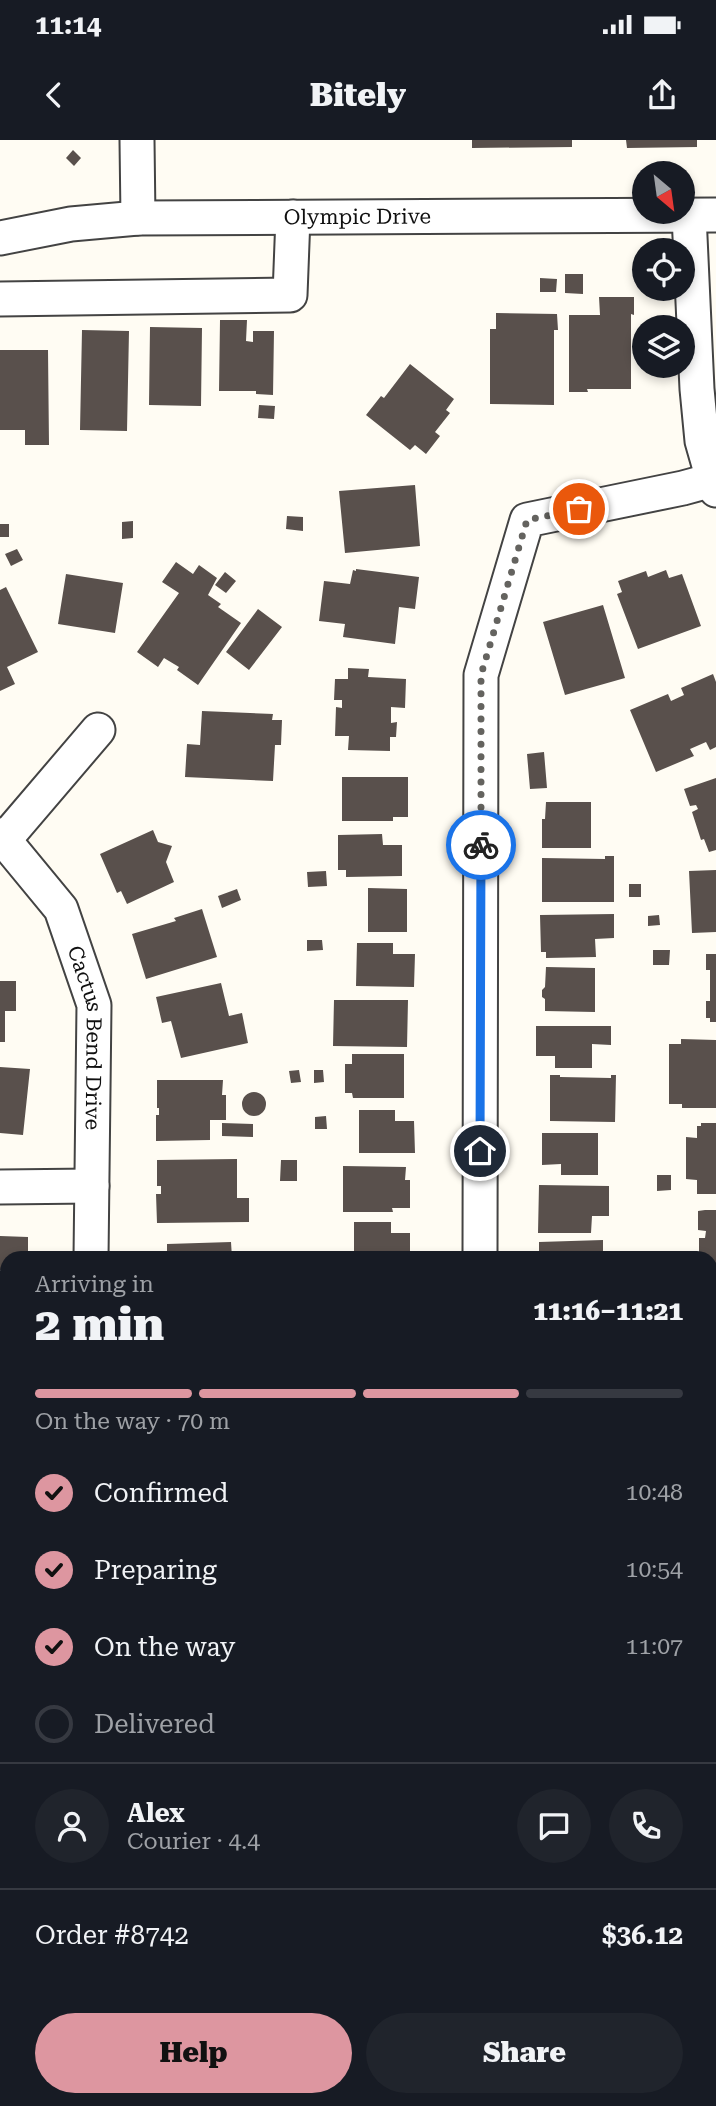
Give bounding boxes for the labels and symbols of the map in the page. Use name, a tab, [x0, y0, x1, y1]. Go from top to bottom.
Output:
north arrow	[632, 161, 695, 224]
street label: Olympic Drive	[284, 204, 431, 229]
pin	[549, 479, 609, 539]
courier	[446, 810, 516, 880]
street label: Cactus Bend Drive	[62, 942, 106, 1130]
pin	[450, 1121, 510, 1181]

